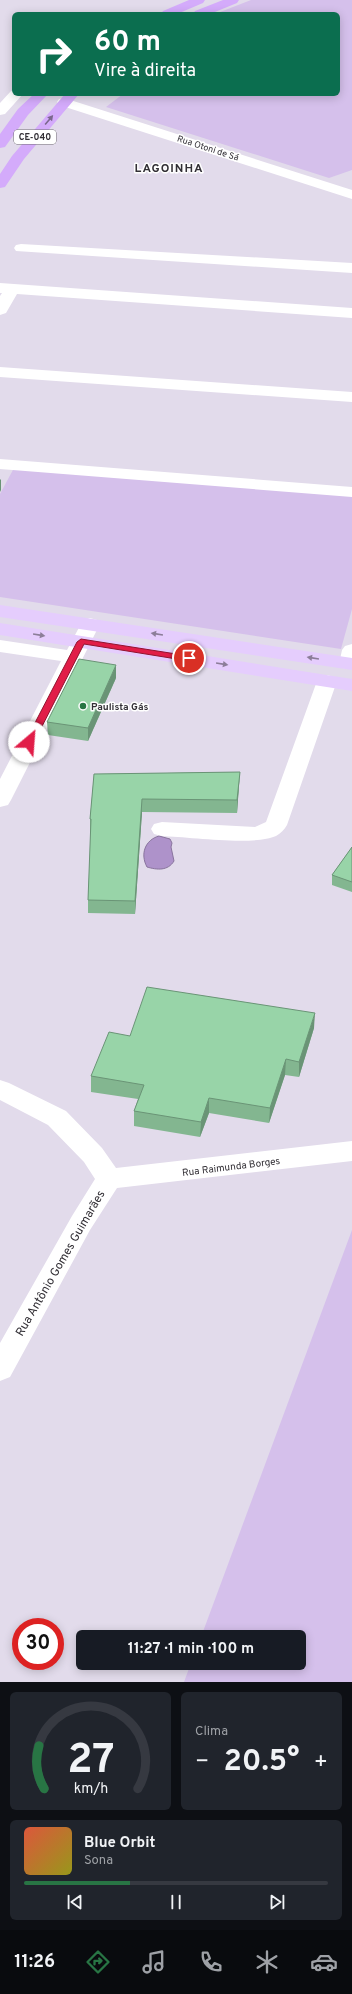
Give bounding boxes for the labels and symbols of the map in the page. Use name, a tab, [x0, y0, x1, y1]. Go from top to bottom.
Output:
one-way arrow	[45, 114, 54, 125]
road number: CE-040	[14, 130, 56, 144]
street label: Rua Otoni de Sá	[176, 133, 240, 164]
district label: LAGOINHA	[134, 161, 204, 177]
one-way arrow	[151, 631, 163, 637]
one-way arrow	[32, 632, 45, 638]
pin	[172, 641, 206, 675]
one-way arrow	[307, 655, 320, 661]
one-way arrow	[216, 661, 228, 667]
marker: Paulista Gás	[78, 701, 88, 711]
place label: Paulista Gás	[91, 701, 148, 714]
position arrow	[8, 721, 50, 763]
street label: Rua Raimunda Borges	[181, 1155, 281, 1180]
street label: Rua Antônio Gomes Guimarães	[12, 1188, 109, 1339]
speed limit sign: 30	[12, 1618, 64, 1670]

